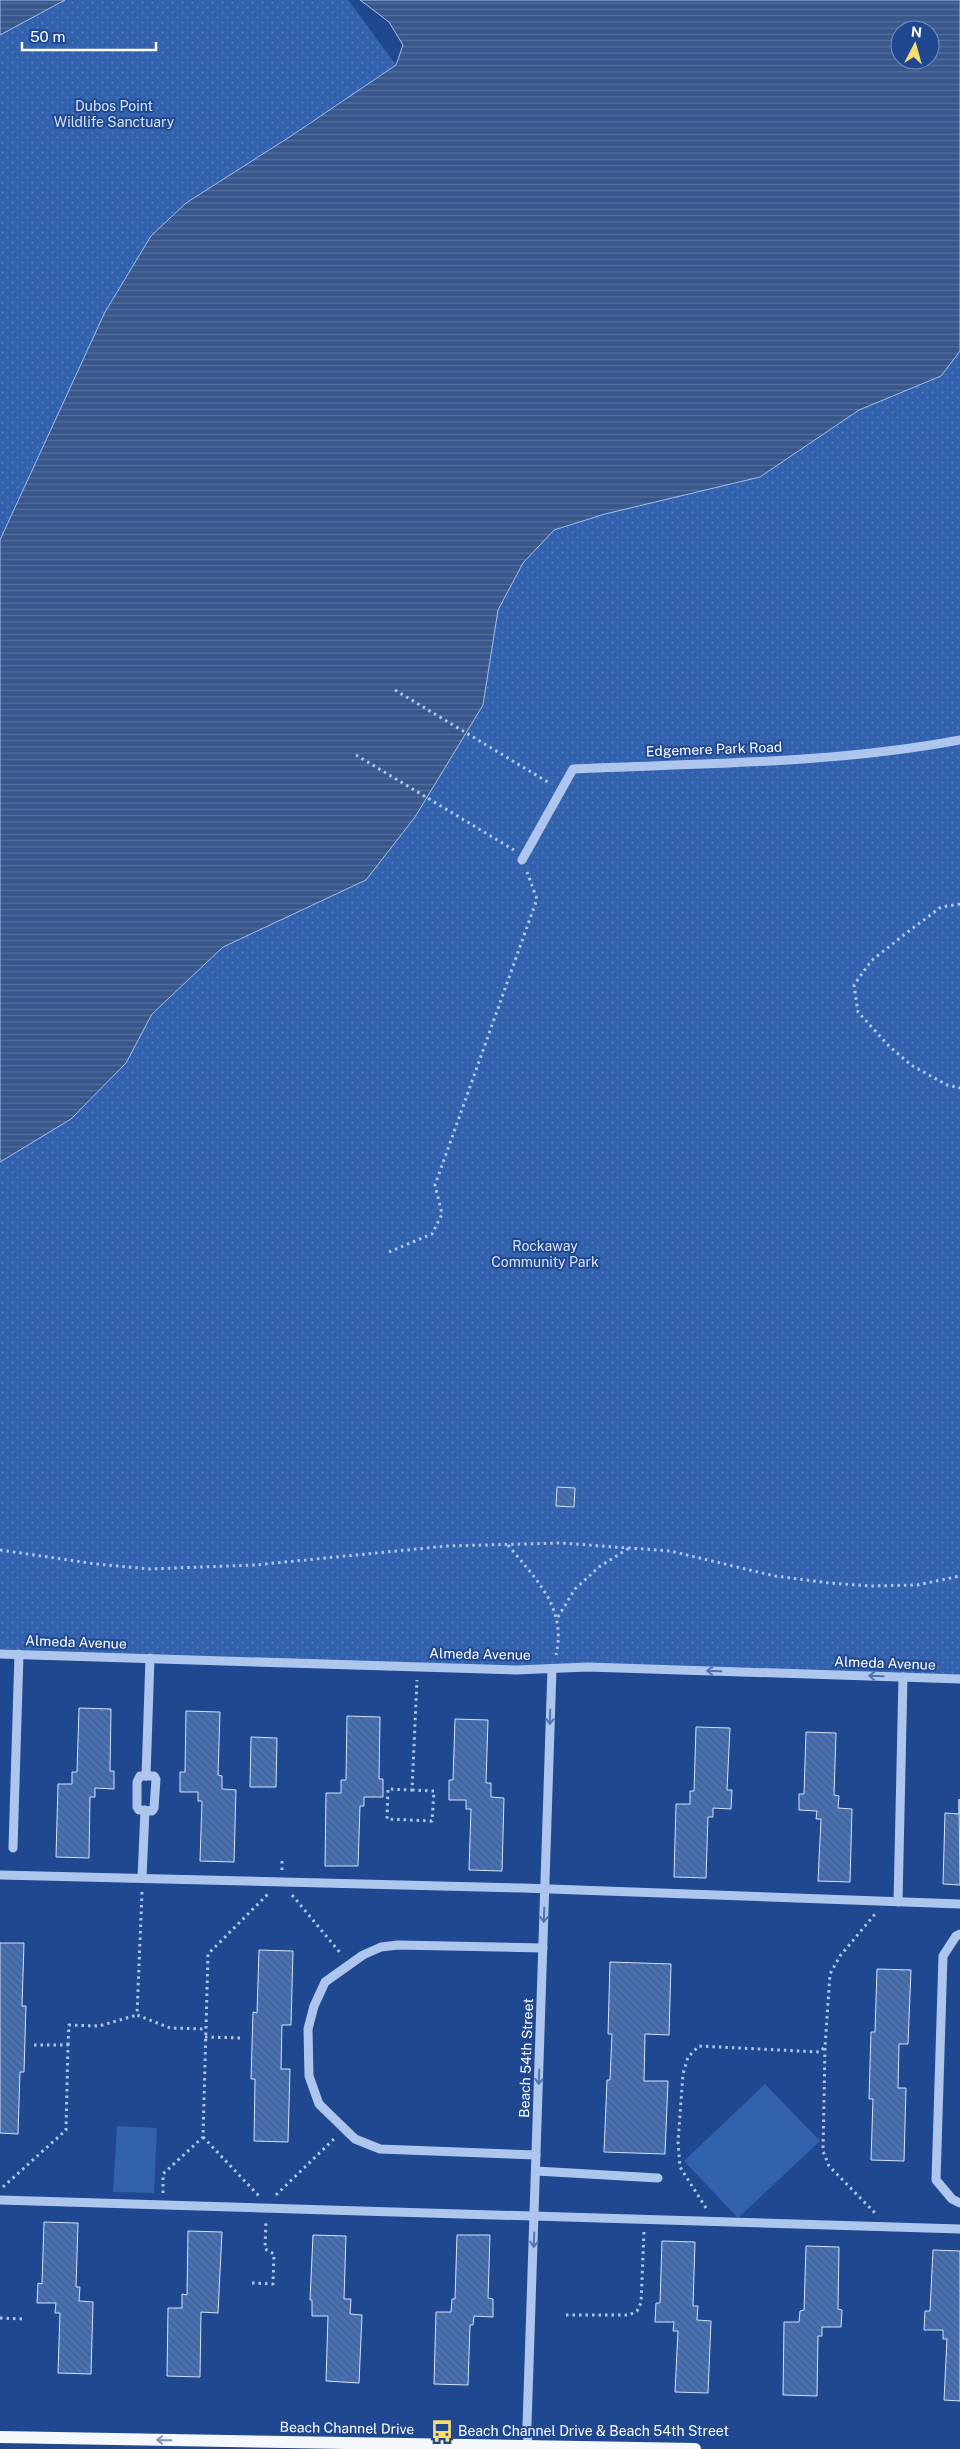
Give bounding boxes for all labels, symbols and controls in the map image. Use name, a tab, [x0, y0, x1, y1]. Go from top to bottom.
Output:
scale bar	[22, 20, 156, 52]
north arrow	[890, 20, 940, 70]
text: N	[910, 24, 923, 41]
text: 50 m	[30, 28, 65, 45]
park label: Dubos Point Wildlife Sanctuary	[54, 98, 175, 130]
street label: Edgemere Park Road	[646, 739, 782, 759]
park label: Rockaway Community Park	[491, 1238, 599, 1270]
street label: Almeda Avenue	[25, 1632, 127, 1652]
street label: Almeda Avenue	[429, 1645, 531, 1663]
street label: Almeda Avenue	[834, 1653, 936, 1673]
one-way arrow	[706, 1666, 722, 1676]
one-way arrow	[869, 1671, 885, 1681]
one-way arrow	[546, 1709, 555, 1725]
one-way arrow	[539, 1906, 549, 1922]
street label: Beach 54th Street	[516, 1998, 536, 2118]
one-way arrow	[534, 2068, 544, 2085]
one-way arrow	[529, 2231, 539, 2247]
bus stop icon: Beach Channel Drive & Beach 54th Street	[429, 2418, 455, 2444]
street label: Beach Channel Drive	[280, 2419, 415, 2437]
place label: Beach Channel Drive & Beach 54th Street	[458, 2423, 729, 2439]
one-way arrow	[157, 2435, 173, 2445]

